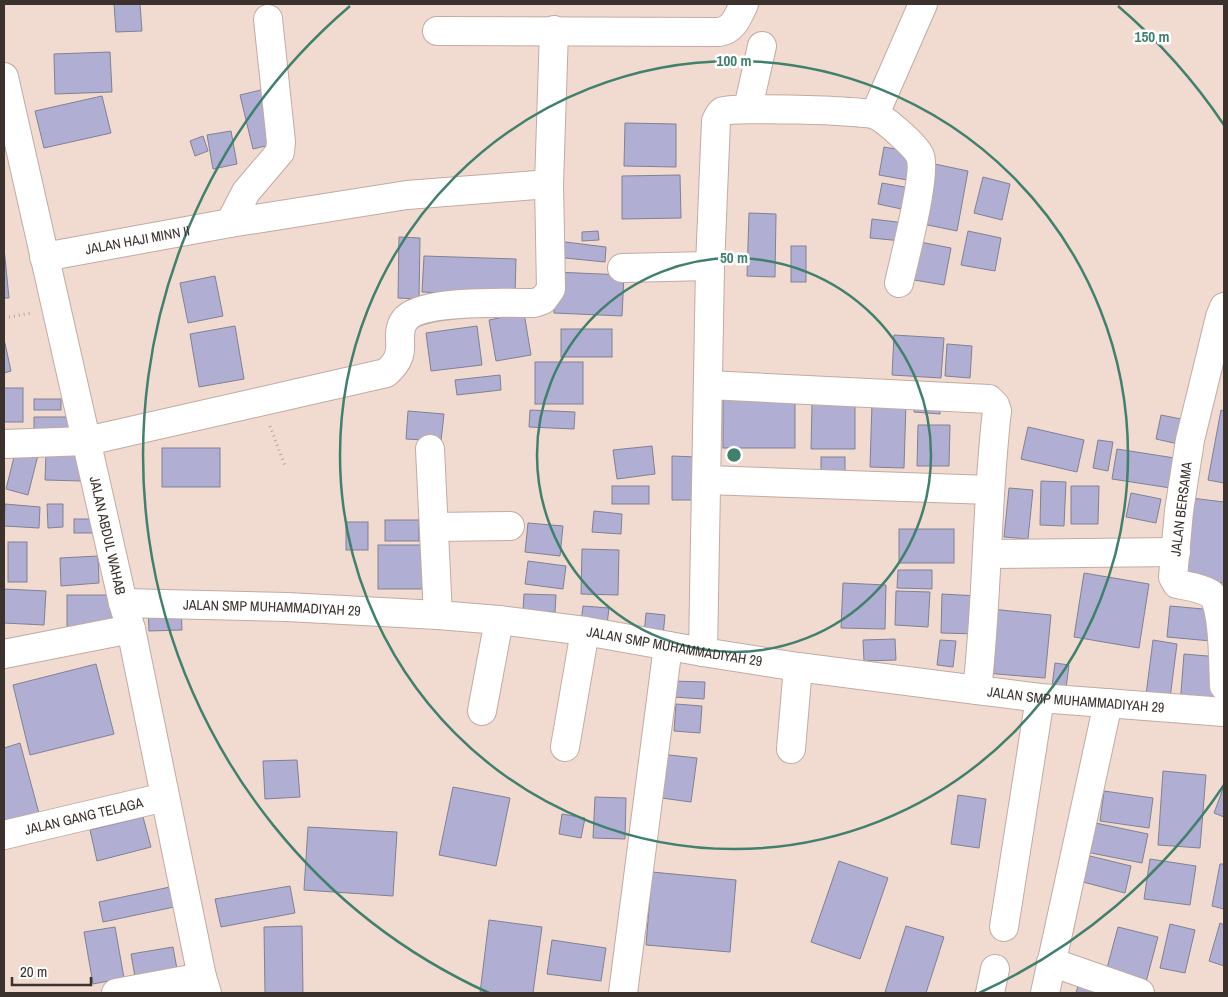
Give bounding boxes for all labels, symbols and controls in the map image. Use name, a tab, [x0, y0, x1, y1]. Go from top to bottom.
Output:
text: 150 m	[1135, 26, 1169, 47]
text: 100 m	[717, 50, 751, 71]
street label: JALAN HAJI MINN II	[84, 222, 191, 258]
text: 50 m	[720, 247, 748, 268]
centre of rings	[725, 446, 743, 464]
street label: JALAN BERSAMA	[1166, 460, 1196, 557]
street label: JALAN ABDUL WAHAB	[86, 474, 130, 597]
street label: JALAN SMP MUHAMMADIYAH 29	[183, 595, 361, 620]
street label: JALAN SMP MUHAMMADIYAH 29	[585, 622, 764, 670]
street label: JALAN SMP MUHAMMADIYAH 29	[986, 682, 1165, 716]
street label: JALAN GANG TELAGA	[23, 793, 145, 839]
scale bar	[12, 954, 91, 986]
text: 20 m	[20, 961, 47, 982]

